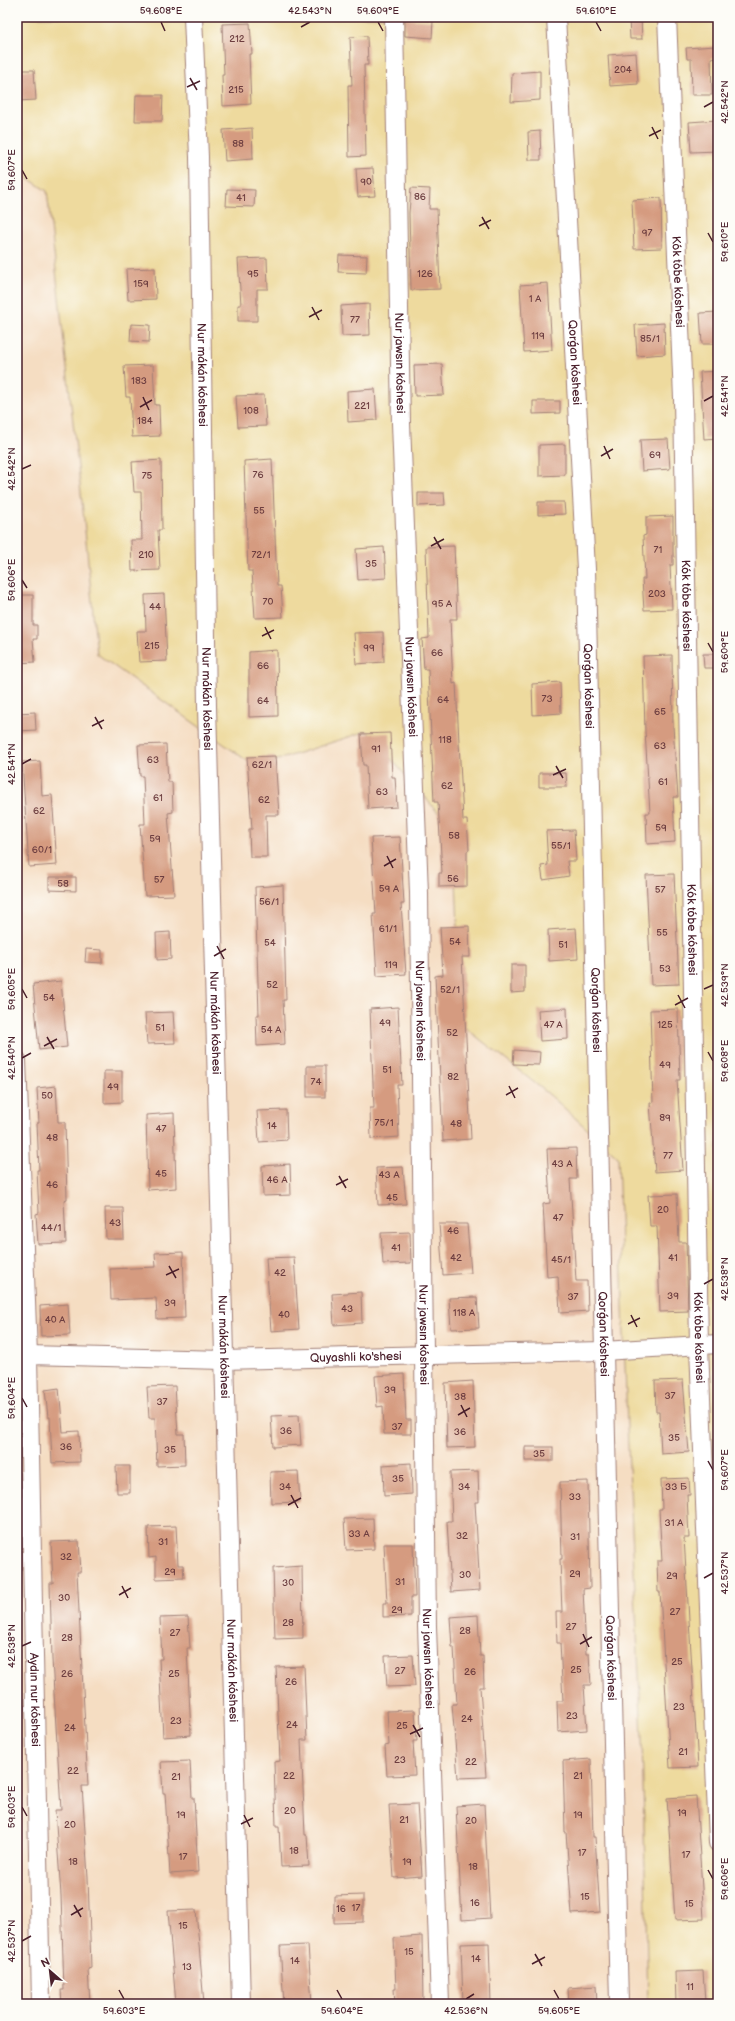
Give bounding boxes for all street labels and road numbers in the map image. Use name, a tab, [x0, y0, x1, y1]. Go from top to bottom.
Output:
street label: Kók tóbe kóshesi	[669, 236, 688, 328]
street label: Nur jawsın kóshesi	[392, 312, 408, 414]
street label: Qorǵan kóshesi	[565, 319, 585, 406]
street label: Nur mákán kóshesi	[194, 323, 210, 427]
street label: Kók tóbe kóshesi	[678, 560, 695, 652]
street label: Nur jawsın kóshesi	[402, 636, 421, 738]
street label: Qorǵan kóshesi	[580, 643, 597, 729]
street label: Nur mákán kóshesi	[199, 647, 216, 751]
street label: Kók tóbe kóshesi	[684, 884, 700, 976]
street label: Nur jawsın kóshesi	[412, 960, 428, 1061]
street label: Qorǵan kóshesi	[588, 967, 605, 1053]
street label: Nur mákán kóshesi	[206, 971, 224, 1075]
street label: Nur jawsın kóshesi	[416, 1284, 432, 1385]
street label: Qorǵan kóshesi	[595, 1291, 612, 1377]
street label: Kók tóbe kóshesi	[691, 1291, 708, 1384]
street label: Nur mákán kóshesi	[215, 1295, 233, 1399]
street label: Quyashli ko'shesi	[310, 1348, 402, 1365]
street label: Nur jawsın kóshesi	[419, 1608, 437, 1709]
street label: Qorǵan kóshesi	[603, 1615, 620, 1701]
street label: Nur mákán kóshesi	[223, 1619, 241, 1723]
street label: Aydın nur kóshesi	[26, 1653, 43, 1747]

